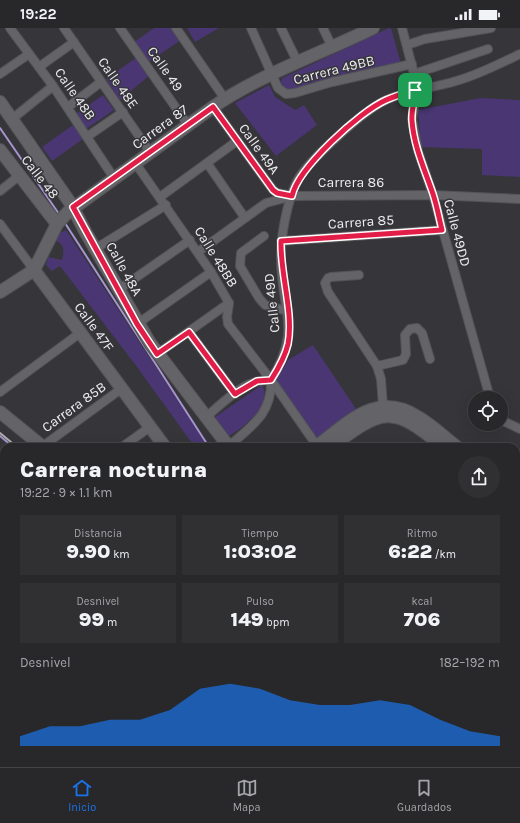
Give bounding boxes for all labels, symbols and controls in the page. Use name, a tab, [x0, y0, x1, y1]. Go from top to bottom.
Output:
text: 19:22	[20, 5, 57, 23]
street label: Calle 49	[144, 43, 186, 95]
street label: Carrera 49BB	[292, 52, 376, 88]
street label: Calle 48E	[94, 54, 142, 112]
street label: Calle 48B	[51, 65, 99, 123]
pin	[398, 73, 432, 107]
icon: arrive	[404, 79, 426, 101]
street label: Carrera 87	[129, 101, 192, 153]
street label: Calle 49A	[235, 120, 283, 178]
street label: Calle 48	[18, 152, 62, 202]
street label: Carrera 86	[318, 174, 384, 191]
street label: Calle 49DD	[440, 197, 474, 269]
street label: Carrera 85	[327, 211, 395, 233]
street label: Calle 48BB	[191, 223, 241, 291]
street label: Calle 48A	[102, 239, 146, 299]
street label: Calle 49D	[260, 272, 284, 334]
street label: Calle 47F	[71, 299, 117, 355]
street label: Carrera 85B	[39, 378, 109, 436]
map controls	[468, 391, 508, 431]
button: locate	[468, 391, 508, 431]
button: share	[458, 456, 500, 498]
text: Carrera nocturna	[20, 457, 207, 483]
text: 19:22 · 9 × 1.1 km	[20, 485, 112, 500]
text: Distancia	[74, 527, 122, 540]
text: Tiempo	[241, 527, 279, 540]
text: Ritmo	[407, 527, 437, 540]
text: 9.90	[66, 540, 111, 563]
text: 1:03:02	[224, 540, 296, 563]
text: 6:22	[388, 540, 432, 563]
text: km	[111, 548, 130, 561]
text: /km	[432, 548, 456, 561]
text: Desnivel	[77, 595, 119, 608]
text: Pulso	[246, 595, 274, 608]
text: kcal	[411, 595, 433, 608]
text: 99	[79, 608, 104, 631]
text: 149	[230, 608, 264, 631]
text: 706	[404, 608, 440, 631]
text: m	[104, 616, 117, 629]
text: bpm	[264, 616, 290, 629]
text: Desnivel	[20, 655, 71, 670]
text: 182–192 m	[439, 655, 500, 670]
tab: Inicio	[68, 777, 96, 814]
tab: Mapa	[233, 777, 261, 814]
tab: Guardados	[397, 777, 452, 814]

